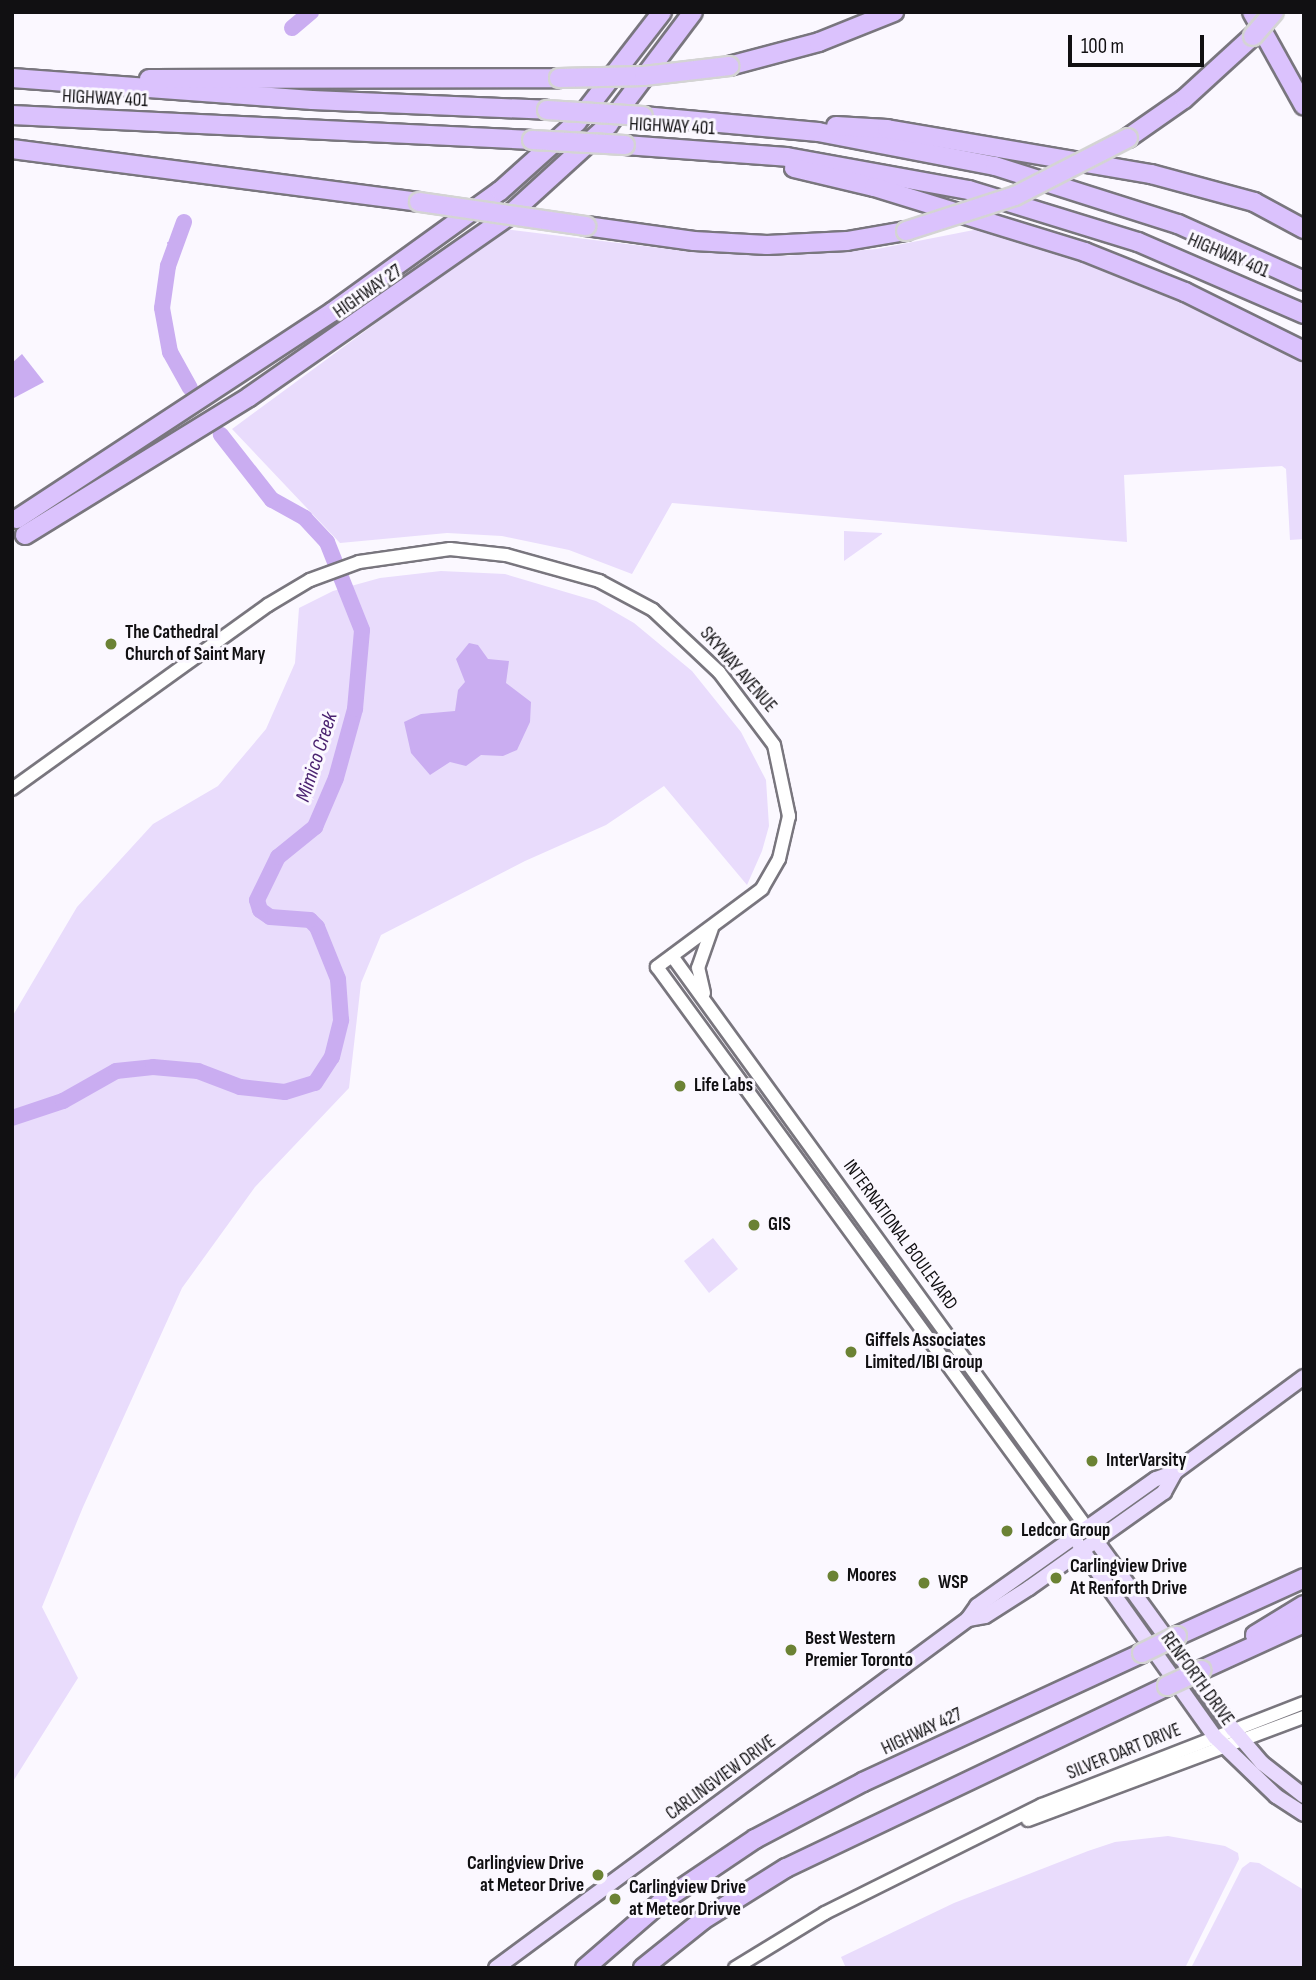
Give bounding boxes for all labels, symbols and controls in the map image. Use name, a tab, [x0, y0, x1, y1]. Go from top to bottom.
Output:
scale bar	[1071, 21, 1208, 65]
text: 100 m	[1081, 34, 1124, 59]
street label: HIGHWAY 401	[62, 85, 148, 113]
street label: HIGHWAY 401	[629, 113, 715, 141]
street label: HIGHWAY 401	[1184, 229, 1272, 283]
street label: HIGHWAY 27	[329, 260, 407, 324]
place label: The Cathedral Church of Saint Mary	[125, 622, 265, 666]
street label: SKYWAY AVENUE	[695, 623, 781, 717]
marker: The Cathedral Church of Saint Mary	[103, 636, 119, 652]
water label: Mimico Creek	[291, 709, 343, 805]
place label: Life Labs	[694, 1075, 753, 1097]
marker: Life Labs	[672, 1078, 688, 1094]
street label: INTERNATIONAL BOULEVARD	[838, 1155, 962, 1315]
place label: GIS	[768, 1214, 791, 1236]
marker: GIS	[746, 1217, 762, 1233]
place label: Giffels Associates Limited/IBI Group	[865, 1330, 986, 1374]
marker: Giffels Associates Limited/IBI Group	[843, 1344, 859, 1360]
place label: InterVarsity	[1106, 1450, 1187, 1472]
marker: InterVarsity	[1084, 1453, 1100, 1469]
place label: Ledcor Group	[1021, 1520, 1110, 1542]
marker: Ledcor Group	[999, 1523, 1015, 1539]
place label: Carlingview Drive At Renforth Drive	[1070, 1556, 1187, 1600]
place label: Moores	[847, 1565, 897, 1587]
marker: Moores	[825, 1568, 841, 1584]
marker: Carlingview Drive At Renforth Drive	[1048, 1570, 1064, 1586]
place label: WSP	[938, 1572, 968, 1594]
marker: WSP	[916, 1575, 932, 1591]
place label: Best Western Premier Toronto	[805, 1628, 913, 1672]
street label: RENFORTH DRIVE	[1155, 1628, 1239, 1730]
marker: Best Western Premier Toronto	[783, 1642, 799, 1658]
street label: HIGHWAY 427	[878, 1703, 966, 1761]
street label: SILVER DART DRIVE	[1064, 1719, 1184, 1785]
street label: CARLINGVIEW DRIVE	[662, 1731, 780, 1825]
place label: Carlingview Drive at Meteor Drive	[467, 1853, 584, 1897]
marker: Carlingview Drive at Meteor Drive	[590, 1867, 606, 1883]
place label: Carlingview Drive at Meteor Drivve	[629, 1877, 746, 1921]
marker: Carlingview Drive at Meteor Drivve	[607, 1891, 623, 1907]

